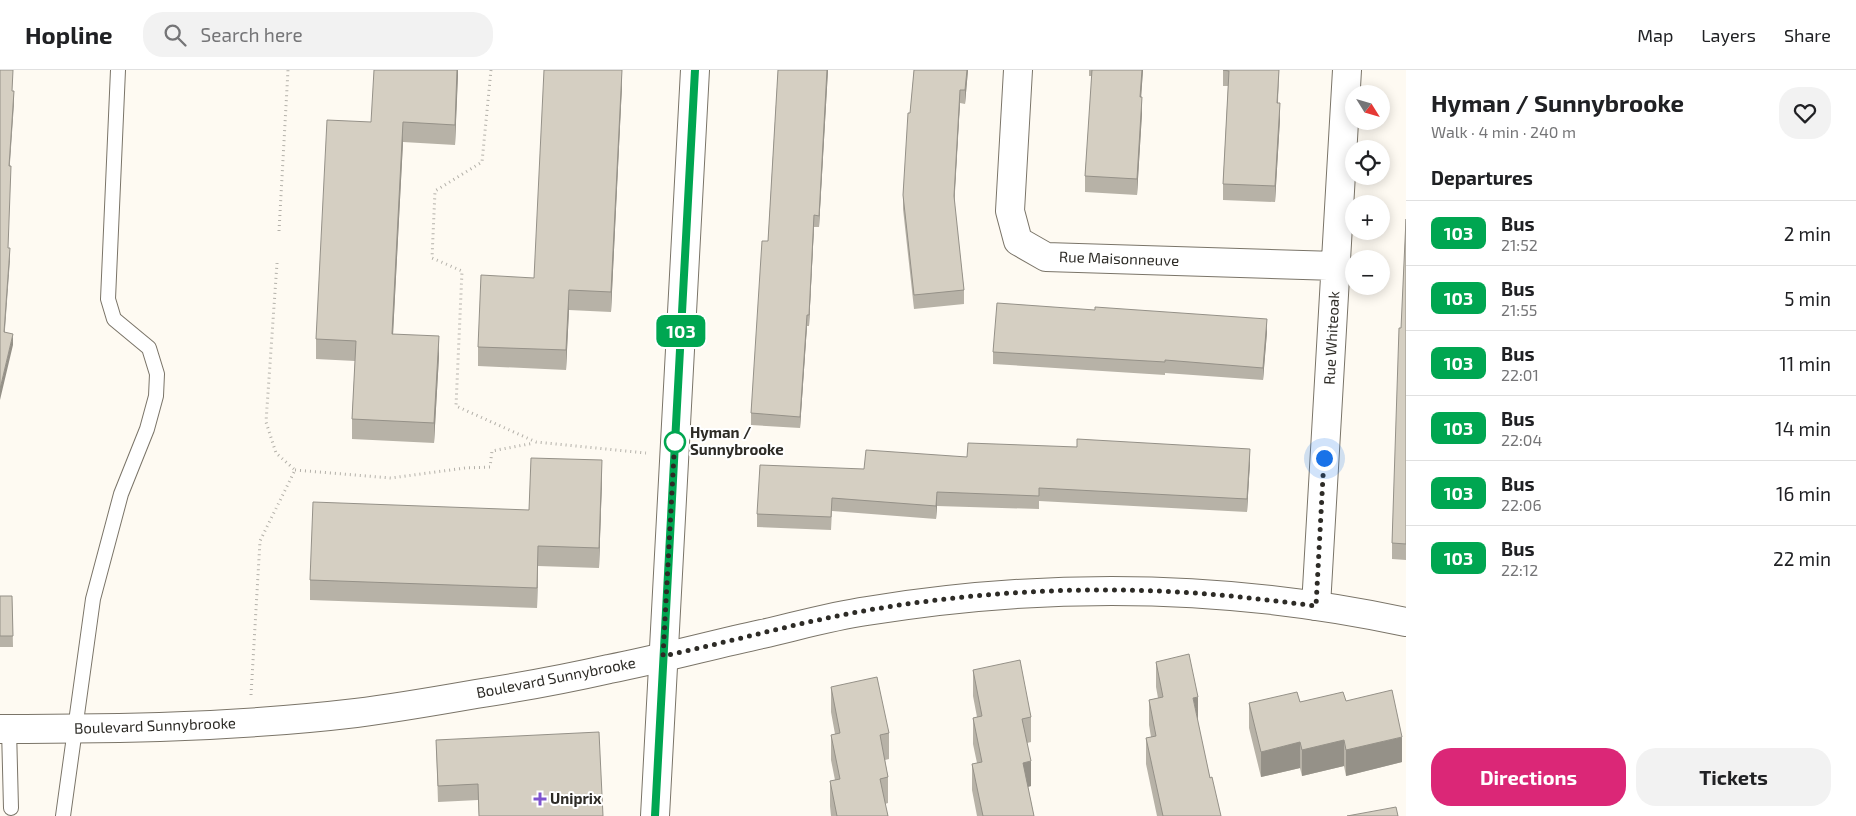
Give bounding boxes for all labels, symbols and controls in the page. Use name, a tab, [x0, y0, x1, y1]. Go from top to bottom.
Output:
search box	[143, 12, 493, 57]
text: Hopline	[25, 20, 113, 49]
icon: search	[161, 21, 189, 49]
text: Search here	[201, 23, 303, 46]
text: Map	[1637, 24, 1673, 46]
text: Layers	[1701, 24, 1756, 46]
text: Share	[1784, 24, 1831, 46]
north arrow	[1345, 85, 1390, 130]
map controls	[1345, 85, 1390, 295]
button: heart	[1779, 87, 1831, 139]
text: Hyman / Sunnybrooke	[1431, 88, 1684, 117]
text: Walk · 4 min · 240 m	[1431, 122, 1576, 141]
button: locate	[1345, 140, 1390, 185]
text: Departures	[1431, 166, 1533, 189]
button: +	[1345, 195, 1390, 240]
text: Bus	[1501, 212, 1535, 235]
text: 103	[1444, 222, 1473, 244]
text: 2 min	[1784, 222, 1831, 245]
text: 21:52	[1501, 235, 1538, 254]
street label: Rue Maisonneuve	[1059, 247, 1180, 269]
button: −	[1345, 250, 1390, 295]
text: Bus	[1501, 277, 1535, 300]
text: 103	[1444, 287, 1473, 309]
text: 5 min	[1784, 287, 1831, 310]
street label: Rue Whiteoak	[1320, 290, 1342, 385]
text: 21:55	[1501, 300, 1537, 319]
line badge: 103	[652, 315, 710, 347]
text: 103	[666, 320, 696, 342]
text: Bus	[1501, 342, 1535, 365]
text: 103	[1444, 352, 1473, 374]
text: 11 min	[1779, 352, 1831, 375]
text: 22:01	[1501, 365, 1539, 384]
text: Bus	[1501, 407, 1535, 430]
text: 103	[1444, 417, 1473, 439]
text: 14 min	[1775, 417, 1831, 440]
place label: Hyman / Sunnybrooke	[690, 423, 784, 459]
text: 22:04	[1501, 430, 1542, 449]
marker: Hyman / Sunnybrooke	[664, 431, 686, 453]
your location	[1312, 446, 1337, 471]
text: Bus	[1501, 472, 1535, 495]
text: 103	[1444, 482, 1473, 504]
text: 16 min	[1776, 482, 1831, 505]
text: 22:06	[1501, 495, 1542, 514]
text: Bus	[1501, 537, 1535, 560]
text: 103	[1444, 547, 1473, 569]
text: 22 min	[1773, 547, 1831, 570]
text: 22:12	[1501, 560, 1538, 579]
street label: Boulevard Sunnybrooke	[475, 653, 637, 701]
street label: Boulevard Sunnybrooke	[74, 713, 236, 737]
button: Directions	[1431, 748, 1626, 806]
button: Tickets	[1636, 748, 1831, 806]
place label: Uniprix	[550, 789, 602, 807]
marker: Uniprix	[534, 793, 546, 805]

